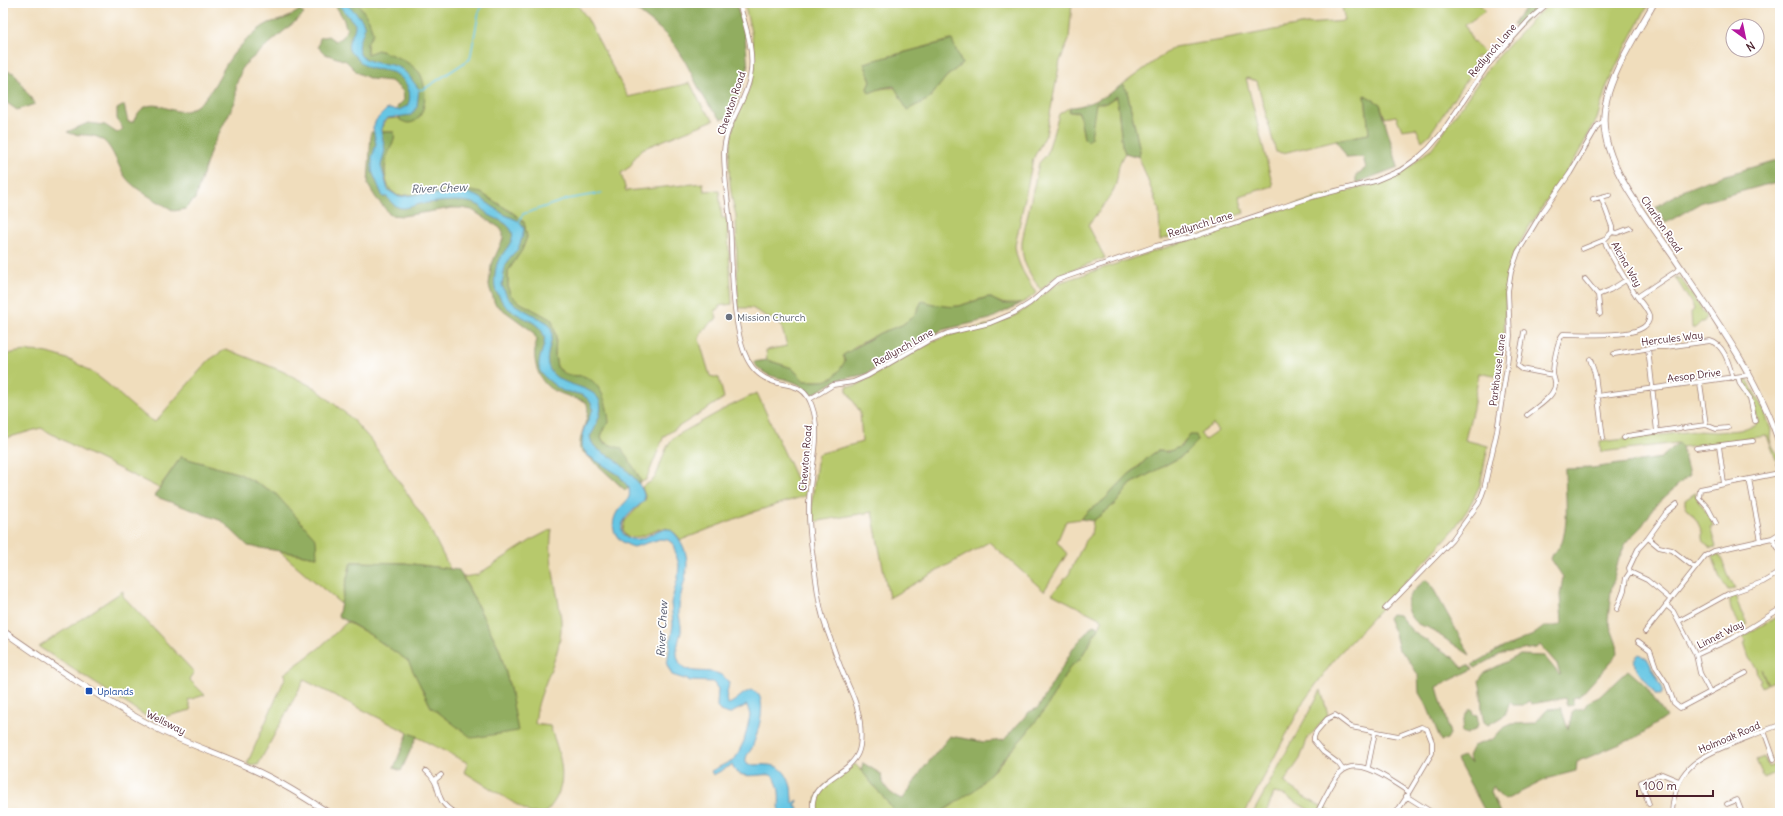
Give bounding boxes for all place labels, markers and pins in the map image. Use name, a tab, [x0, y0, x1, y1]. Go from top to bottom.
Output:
place label: Mission Church	[737, 311, 806, 324]
marker: Mission Church	[724, 312, 734, 322]
place label: Uplands	[97, 685, 134, 698]
marker: Uplands	[84, 686, 94, 696]

